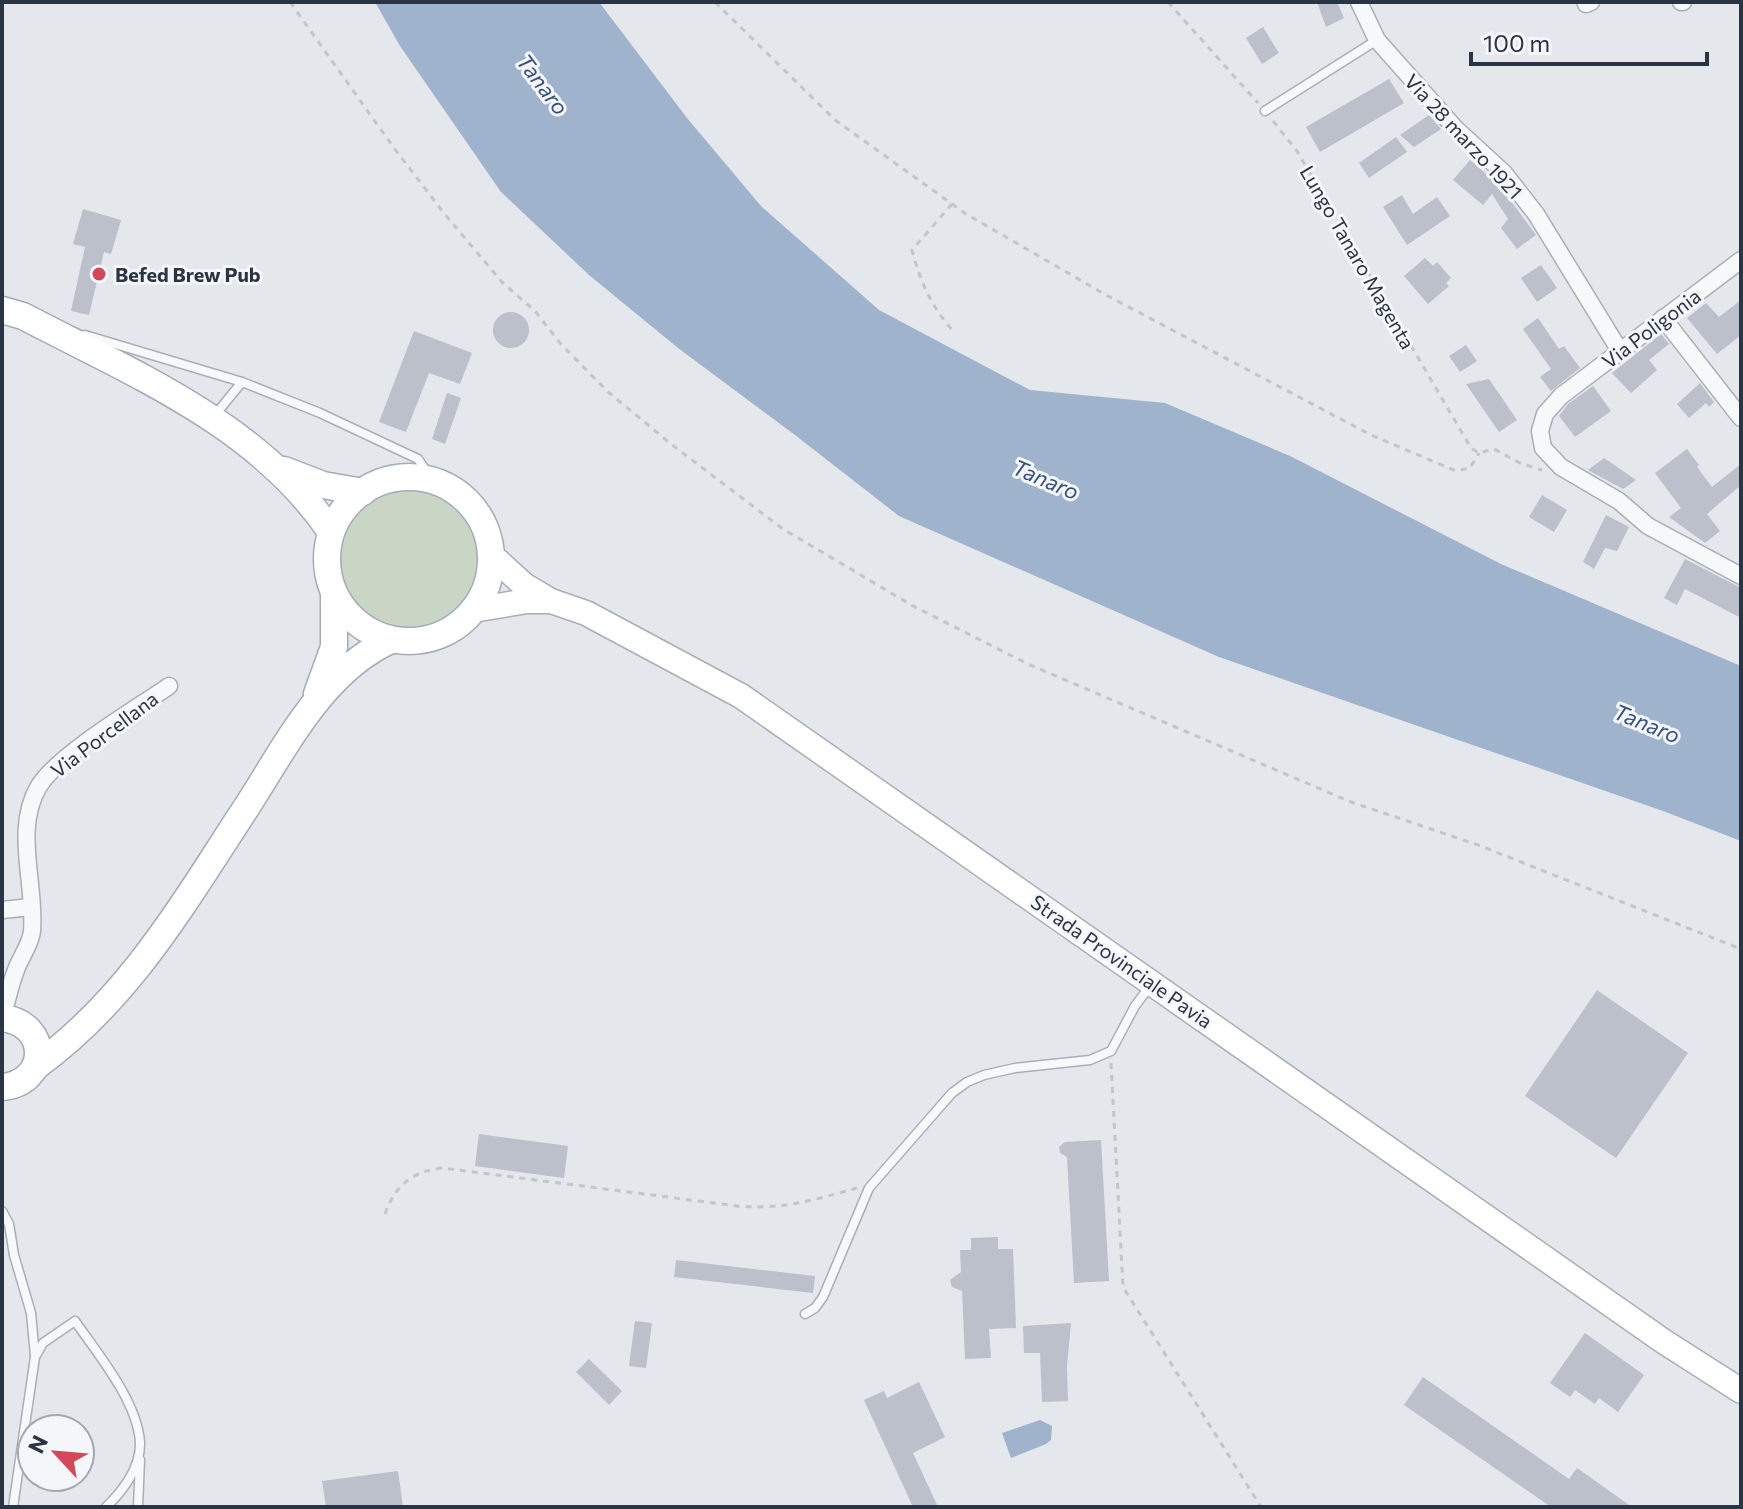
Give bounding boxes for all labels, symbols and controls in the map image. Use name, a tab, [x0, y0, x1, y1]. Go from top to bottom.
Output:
scale bar	[1471, 16, 1707, 66]
text: 100 m	[1483, 28, 1550, 57]
water label: Tanaro	[511, 48, 575, 120]
street label: Via 28 marzo 1921	[1400, 69, 1528, 203]
street label: Lungo Tanaro Magenta	[1296, 161, 1420, 353]
place label: Befed Brew Pub	[115, 262, 261, 286]
marker: Befed Brew Pub	[90, 265, 108, 283]
street label: Via Poligonia	[1597, 283, 1705, 373]
water label: Tanaro	[1009, 453, 1083, 505]
street label: Via Porcellana	[46, 686, 162, 782]
water label: Tanaro	[1610, 697, 1684, 749]
street label: Strada Provinciale Pavia	[1027, 889, 1217, 1033]
north arrow	[16, 1413, 96, 1493]
text: N	[22, 1431, 53, 1457]

